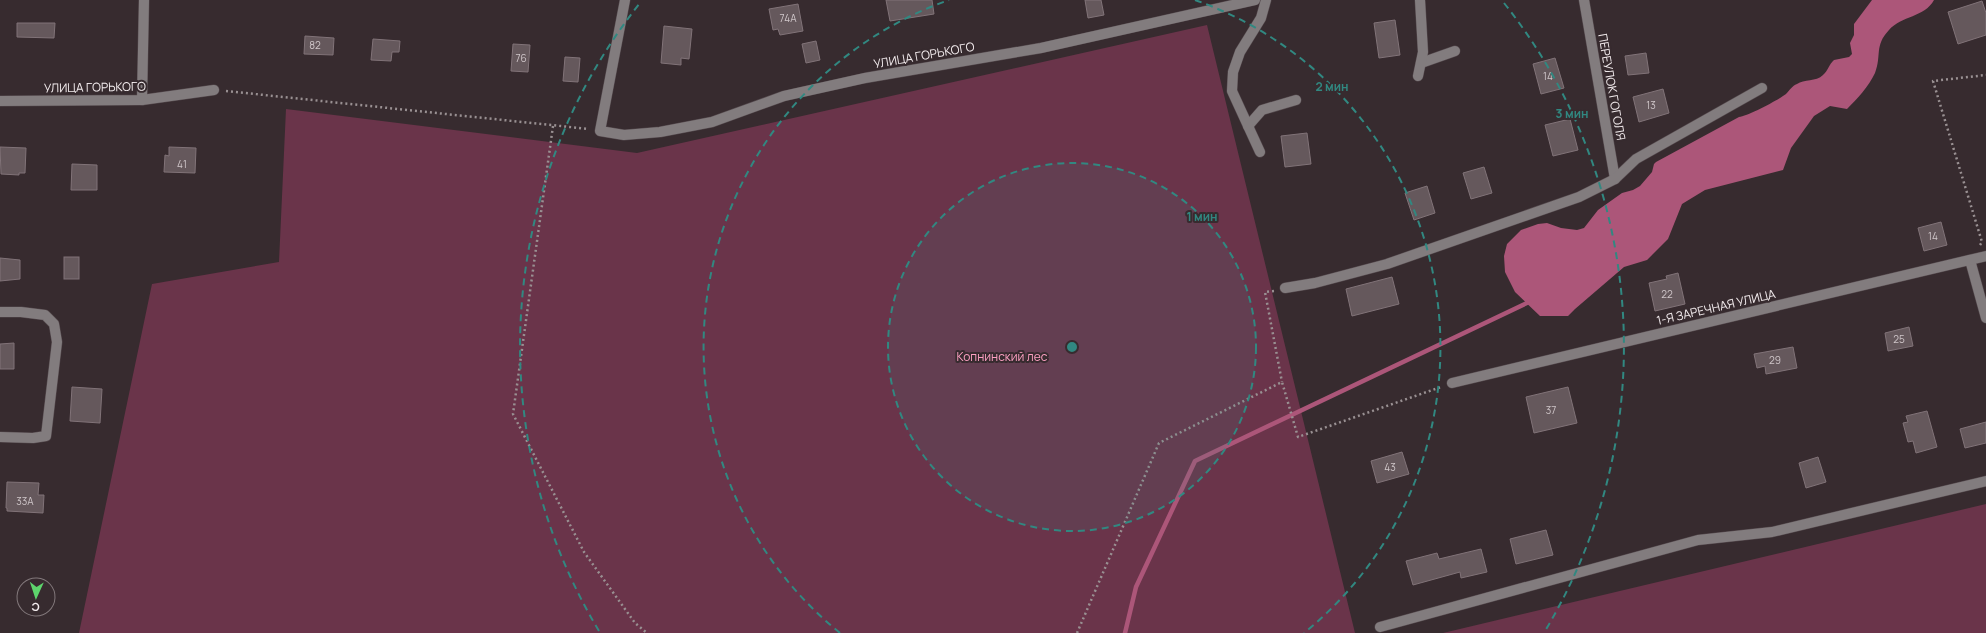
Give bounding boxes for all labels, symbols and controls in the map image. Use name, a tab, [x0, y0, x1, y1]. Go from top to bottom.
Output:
house number: 74А	[780, 11, 797, 25]
street label: ПЕРЕУЛОК ГОГОЛЯ	[1594, 32, 1630, 142]
house number: 82	[309, 38, 321, 52]
street label: УЛИЦА ГОРЬКОГО	[872, 38, 976, 72]
house number: 76	[515, 51, 527, 65]
house number: 14	[1543, 69, 1553, 83]
street label: УЛИЦА ГОРЬКОГО	[44, 78, 146, 96]
text: 2 мин	[1315, 78, 1349, 95]
house number: 13	[1646, 98, 1656, 112]
text: 3 мин	[1556, 105, 1588, 122]
house number: 41	[177, 157, 187, 171]
text: 1 мин	[1186, 208, 1218, 225]
house number: 14	[1928, 229, 1938, 243]
street label: 1-Я ЗАРЕЧНАЯ УЛИЦА	[1655, 285, 1777, 329]
house number: 22	[1661, 287, 1673, 301]
house number: 25	[1893, 332, 1905, 346]
centre of rings	[1065, 340, 1079, 354]
park label: Копнинский лес	[957, 348, 1048, 365]
house number: 29	[1769, 353, 1781, 367]
house number: 37	[1546, 403, 1556, 417]
house number: 43	[1384, 460, 1396, 474]
house number: 33А	[16, 494, 34, 508]
north arrow	[16, 577, 56, 617]
text: С	[31, 600, 40, 615]

